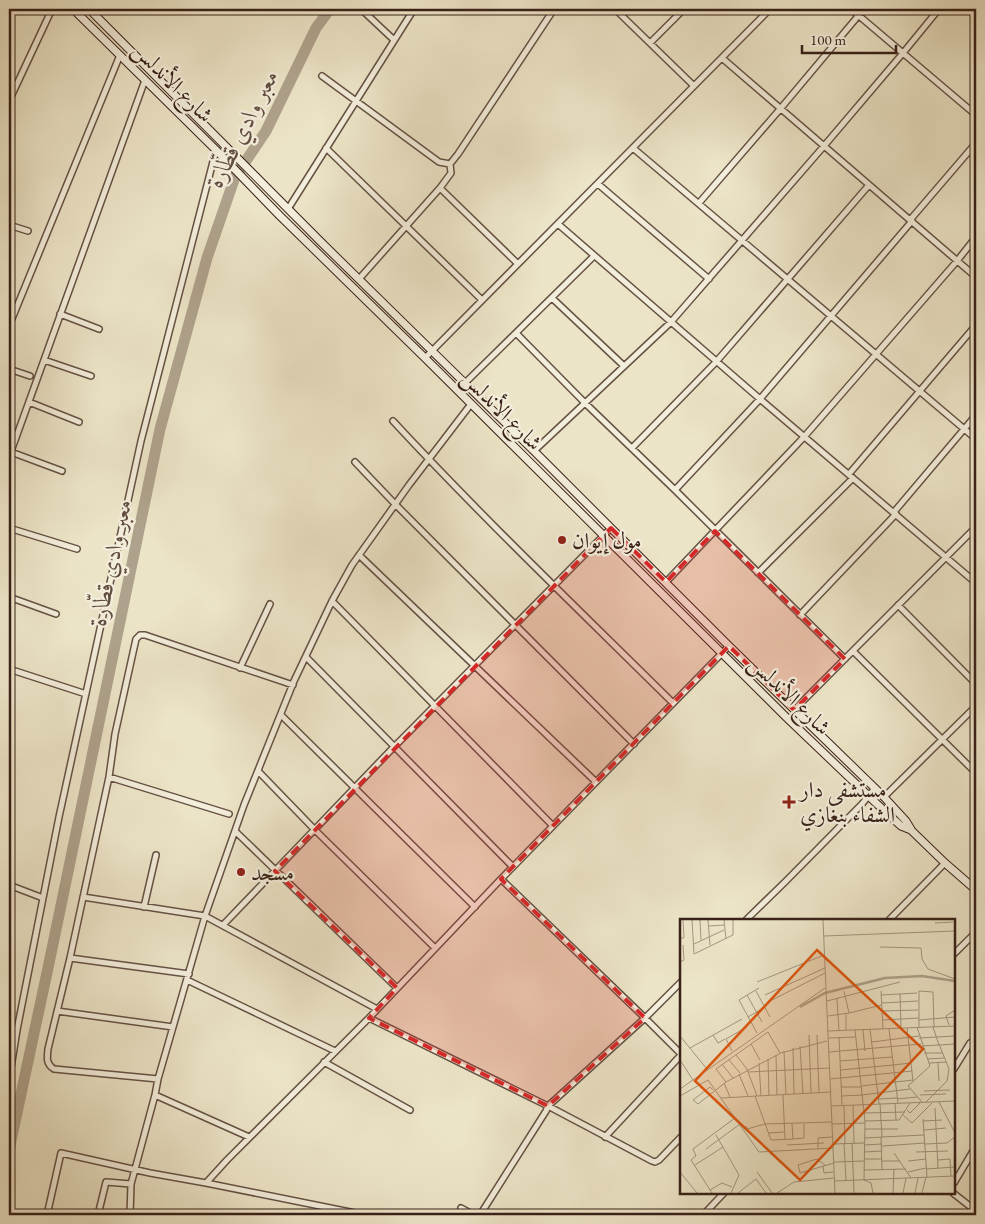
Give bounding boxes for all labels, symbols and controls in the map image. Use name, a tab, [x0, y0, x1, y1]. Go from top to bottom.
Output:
scale bar	[802, 22, 896, 54]
text: 100 m	[810, 30, 847, 49]
street label: شارع الأندلس	[123, 34, 221, 132]
water label: معبر وادي قطّارة	[198, 63, 289, 195]
street label: شارع الأندلس	[452, 362, 550, 460]
water label: معبر وادي قطّارة	[81, 496, 142, 630]
place label: مول إيوان	[572, 526, 642, 555]
marker: مول إيوان	[556, 534, 568, 546]
street label: شارع الأندلس	[740, 648, 838, 744]
place label: مستشفى دار الشفاء بنغازي	[798, 775, 895, 832]
marker: مستشفى دار الشفاء بنغازي	[782, 795, 796, 809]
place label: مسجد	[251, 858, 294, 887]
marker: مسجد	[235, 866, 247, 878]
inset map	[680, 919, 955, 1194]

